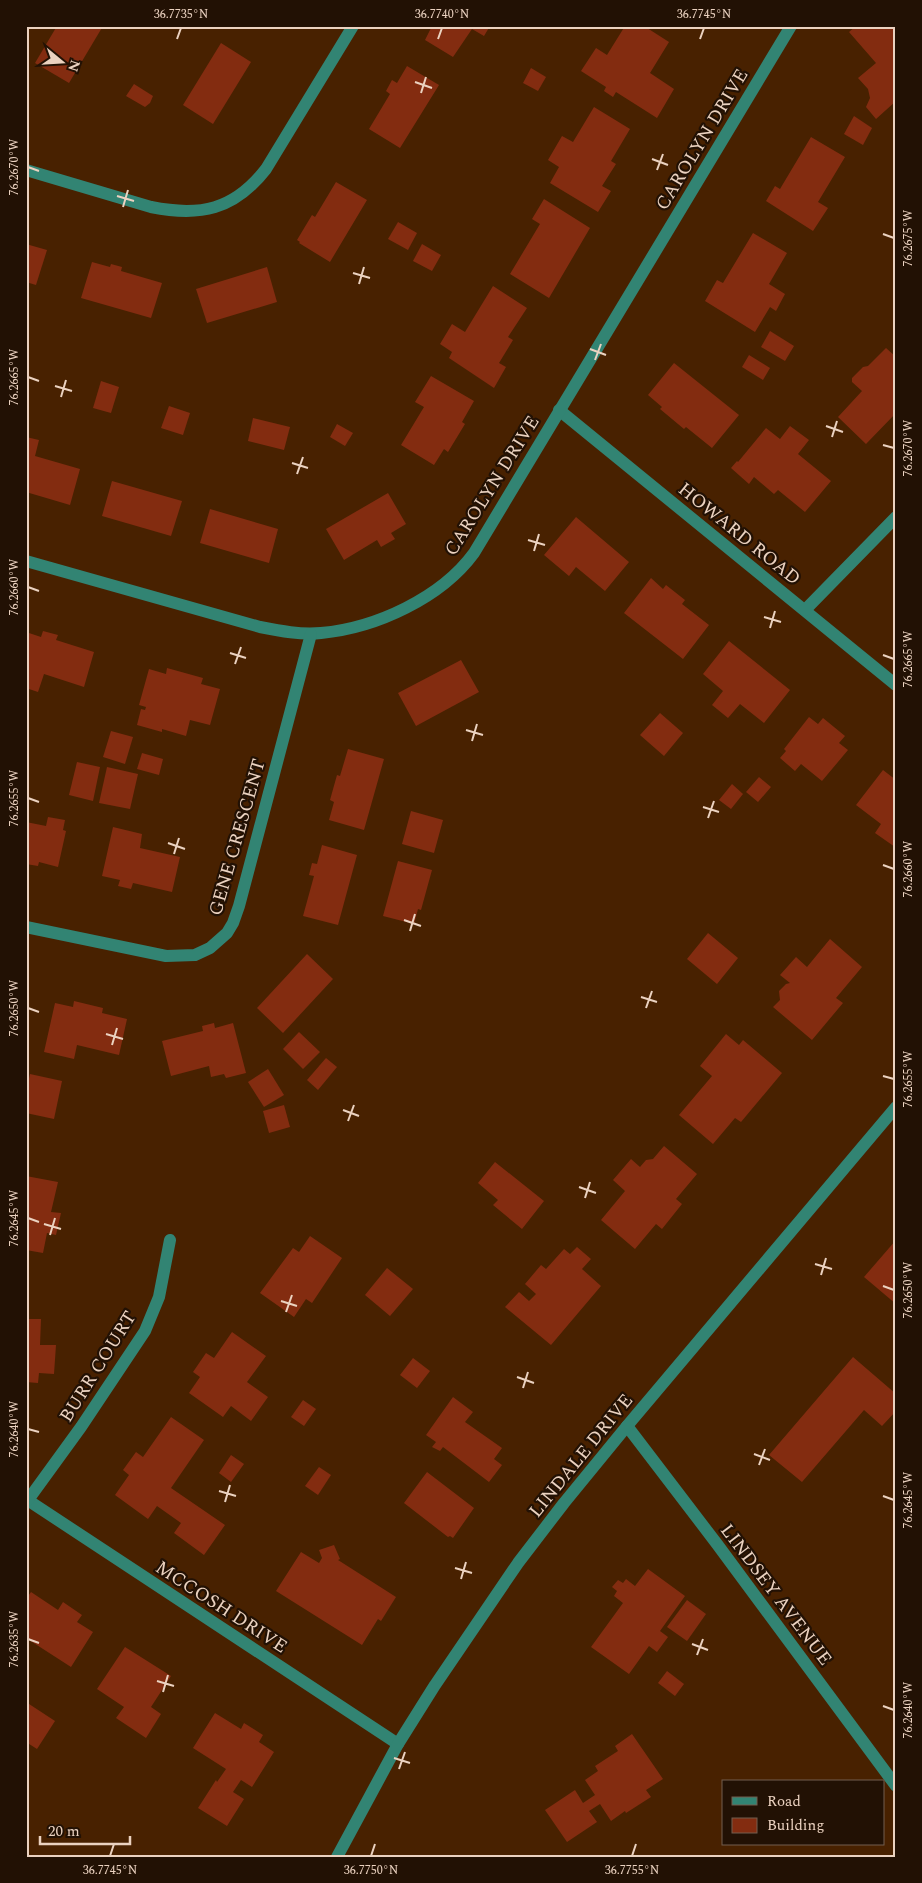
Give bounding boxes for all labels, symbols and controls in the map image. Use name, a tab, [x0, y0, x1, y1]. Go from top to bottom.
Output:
text: 36.7735°N	[154, 5, 208, 24]
text: 36.7740°N	[415, 5, 469, 24]
text: 36.7745°N	[677, 5, 731, 24]
north arrow	[38, 38, 88, 88]
text: N	[62, 57, 86, 75]
street label: CAROLYN DRIVE	[648, 63, 756, 216]
text: 76.2670°W	[5, 138, 24, 195]
text: 76.2675°W	[899, 209, 918, 266]
text: 76.2665°W	[5, 348, 24, 405]
street label: CAROLYN DRIVE	[437, 410, 547, 562]
text: 76.2670°W	[899, 419, 918, 476]
street label: HOWARD ROAD	[671, 475, 807, 593]
text: 76.2660°W	[5, 558, 24, 615]
text: 76.2665°W	[899, 630, 918, 687]
street label: GENE CRESCENT	[201, 756, 274, 919]
text: 76.2655°W	[5, 769, 24, 826]
text: 76.2660°W	[899, 840, 918, 897]
text: 76.2650°W	[5, 979, 24, 1036]
text: 76.2655°W	[899, 1050, 918, 1107]
text: 76.2645°W	[5, 1189, 24, 1246]
text: 76.2650°W	[899, 1261, 918, 1318]
street label: BURR COURT	[52, 1305, 144, 1428]
street label: LINDALE DRIVE	[522, 1387, 640, 1524]
text: 76.2640°W	[5, 1400, 24, 1457]
text: 76.2645°W	[899, 1471, 918, 1528]
street label: LINDSEY AVENUE	[713, 1518, 839, 1672]
street label: MCCOSH DRIVE	[149, 1554, 293, 1661]
text: 76.2635°W	[5, 1610, 24, 1667]
text: 76.2640°W	[899, 1681, 918, 1738]
legend	[722, 1780, 884, 1846]
text: Road	[767, 1790, 801, 1813]
scale bar	[40, 1813, 130, 1845]
text: Building	[767, 1814, 824, 1837]
text: 20 m	[48, 1820, 80, 1843]
text: 36.7745°N	[83, 1861, 137, 1880]
text: 36.7750°N	[344, 1861, 398, 1880]
text: 36.7755°N	[605, 1861, 659, 1880]

